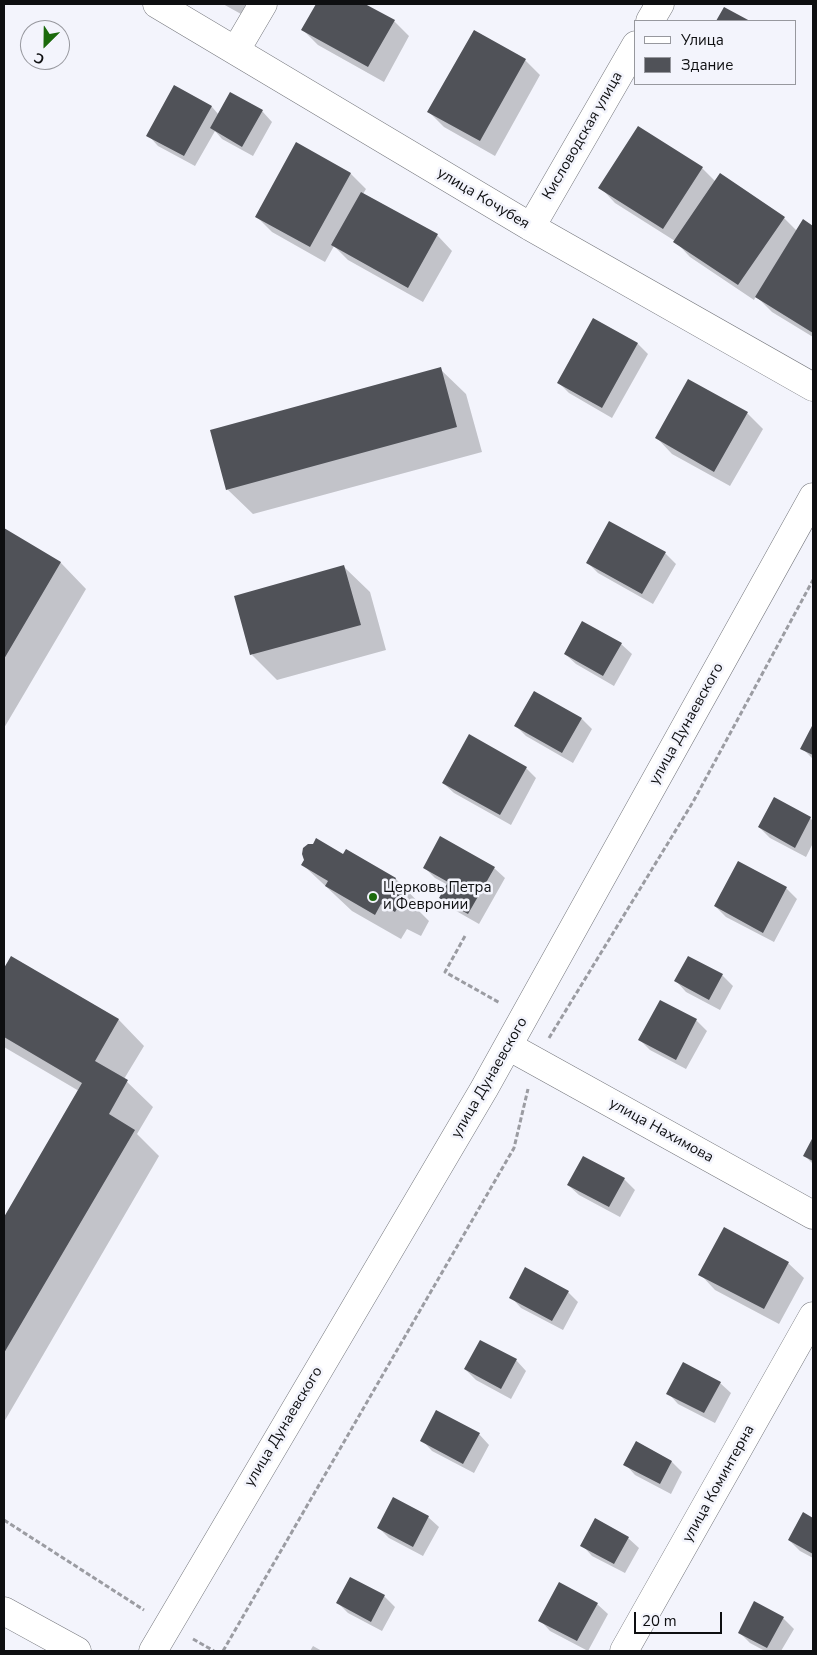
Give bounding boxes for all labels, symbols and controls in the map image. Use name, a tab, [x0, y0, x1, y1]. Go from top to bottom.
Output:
north arrow	[20, 20, 70, 70]
legend	[634, 20, 797, 85]
text: Улица	[681, 30, 724, 50]
text: С	[31, 48, 47, 69]
text: Здание	[681, 55, 733, 75]
street label: Кисловодская улица	[539, 69, 627, 203]
street label: улица Кочубея	[434, 164, 532, 234]
street label: улица Дунаевского	[646, 660, 728, 788]
place label: Церковь Петра и Февронии	[383, 879, 491, 914]
marker: Церковь Петра и Февронии	[367, 891, 379, 903]
street label: улица Дунаевского	[448, 1014, 532, 1142]
street label: улица Нахимова	[606, 1095, 716, 1167]
street label: улица Дунаевского	[241, 1364, 327, 1490]
street label: улица Коминтерна	[679, 1422, 759, 1546]
scale bar	[637, 1602, 724, 1634]
text: 20 m	[642, 1611, 677, 1631]

